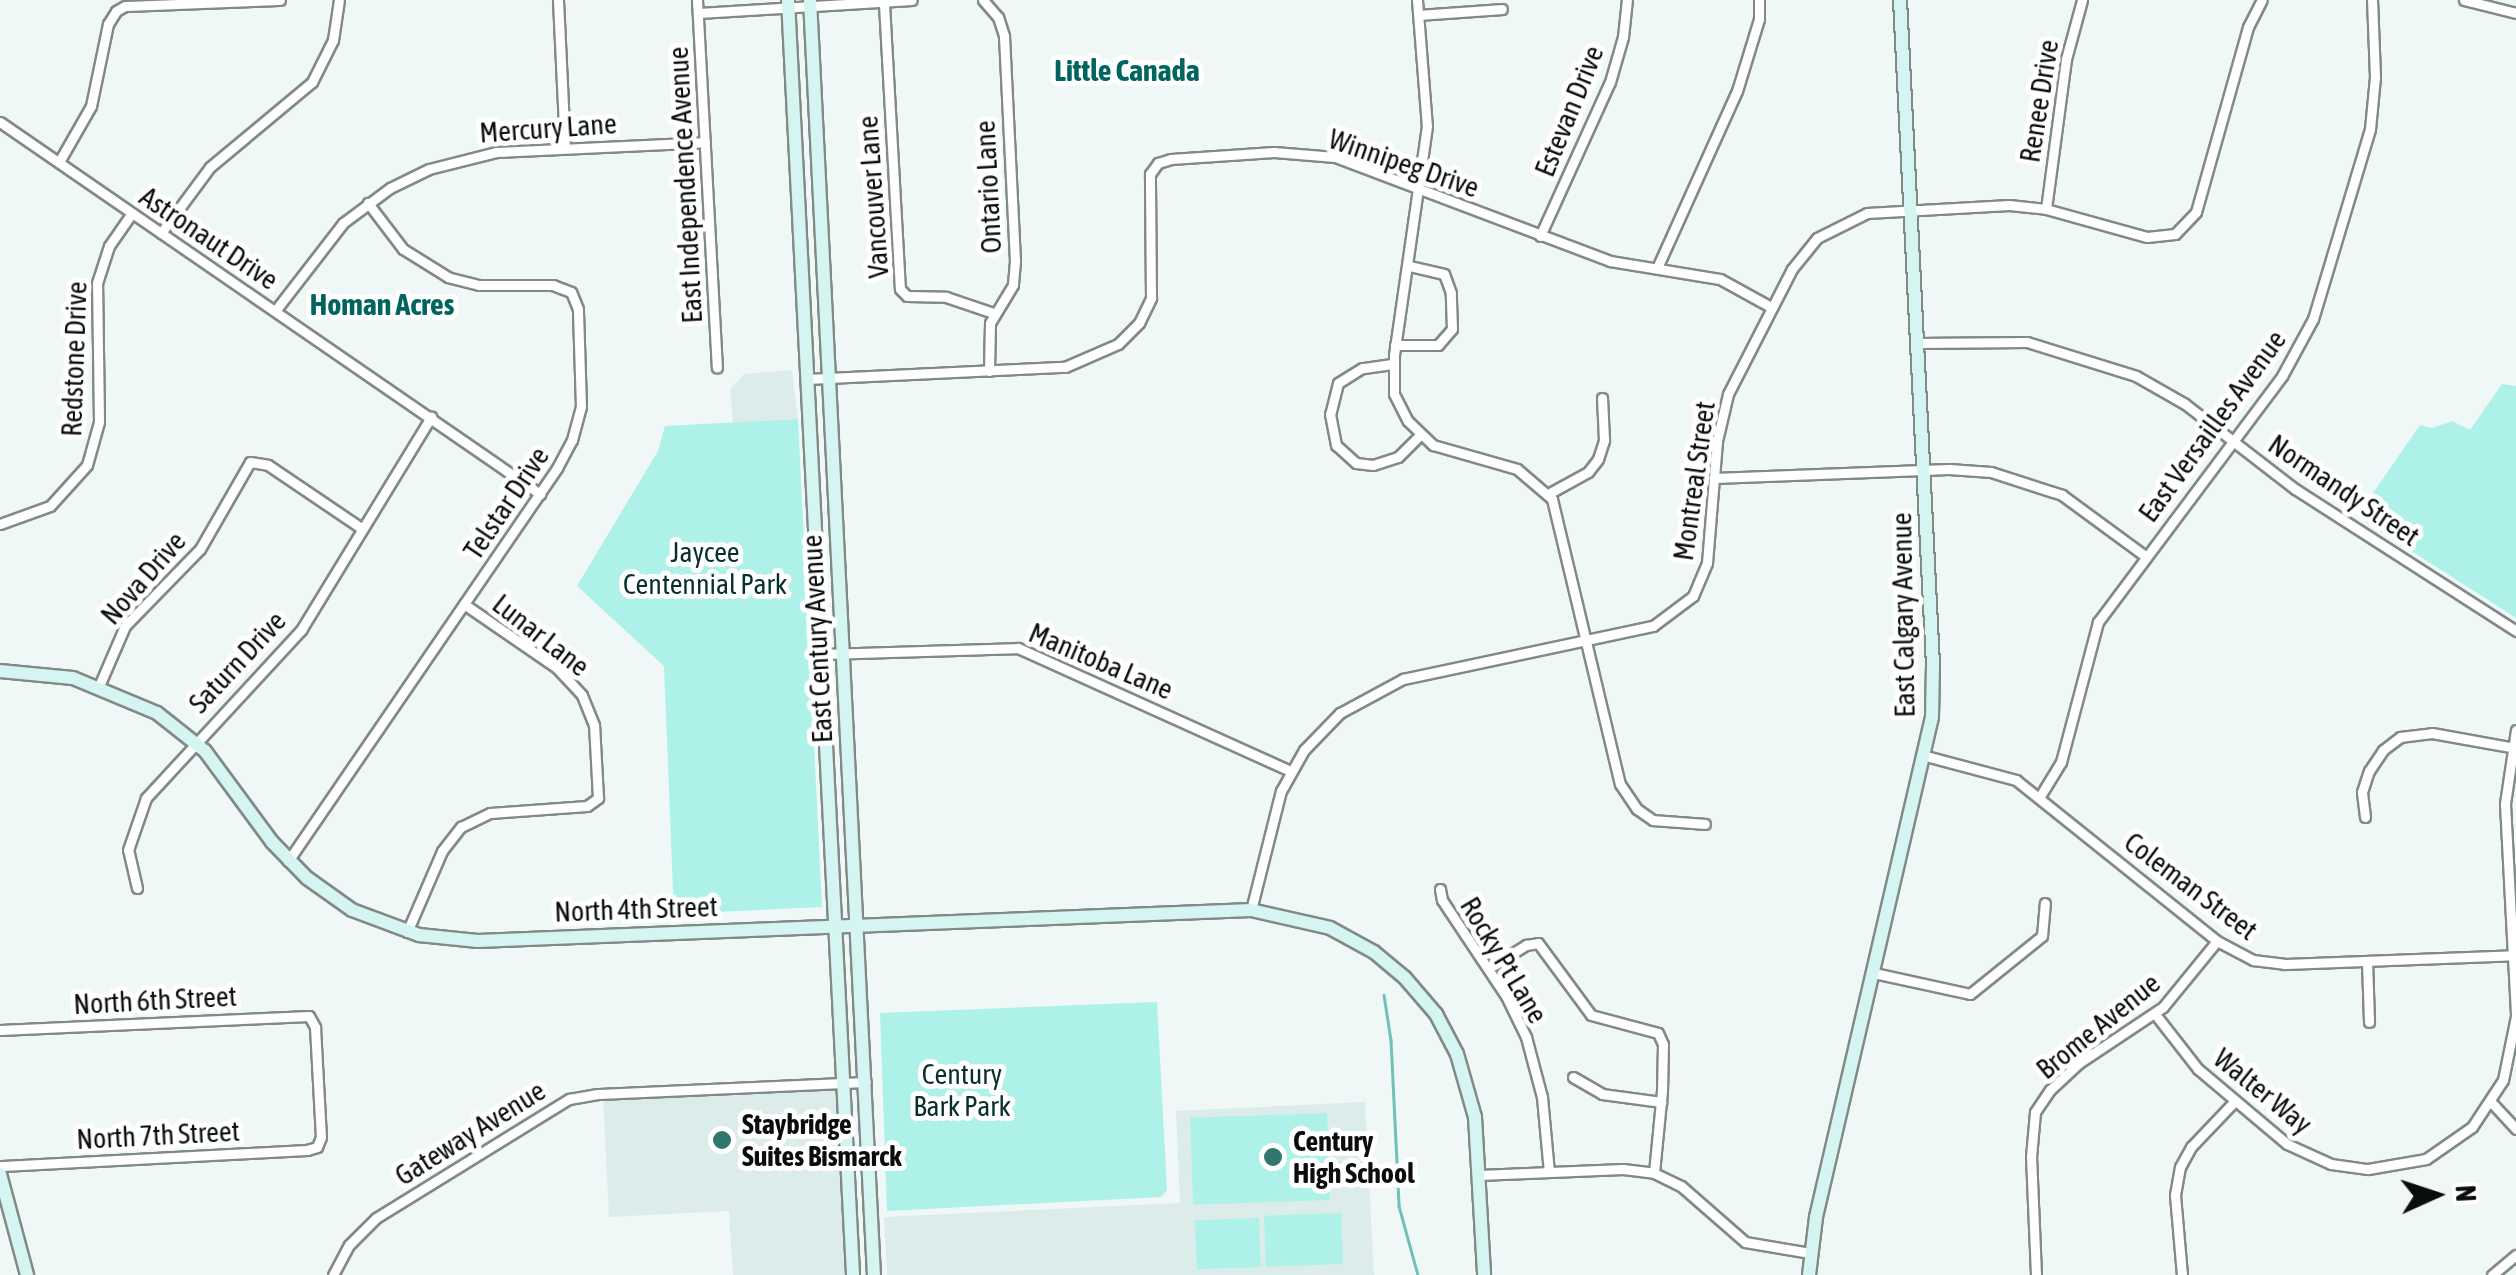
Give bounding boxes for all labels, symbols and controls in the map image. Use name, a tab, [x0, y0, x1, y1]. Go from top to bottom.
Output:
street label: Renee Drive	[2013, 37, 2065, 165]
street label: Estevan Drive	[1528, 41, 1610, 181]
street label: East Independence Avenue	[661, 46, 709, 324]
district label: Little Canada	[1054, 52, 1200, 88]
street label: Mercury Lane	[478, 106, 618, 150]
street label: Vancouver Lane	[851, 115, 895, 279]
street label: Ontario Lane	[968, 120, 1008, 254]
street label: Winnipeg Drive	[1325, 122, 1483, 204]
street label: Astronaut Drive	[134, 179, 284, 297]
street label: Redstone Drive	[55, 281, 93, 437]
district label: Homan Acres	[310, 286, 454, 322]
street label: East Versailles Avenue	[2131, 324, 2293, 528]
street label: Montreal Street	[1666, 399, 1722, 563]
street label: Normandy Street	[2262, 427, 2426, 553]
street label: Telstar Drive	[456, 440, 556, 566]
street label: East Calgary Avenue	[1884, 512, 1922, 718]
street label: Nova Drive	[94, 525, 192, 631]
street label: East Century Avenue	[795, 534, 839, 744]
park label: Jaycee Centennial Park	[623, 535, 787, 601]
street label: Lunar Lane	[486, 587, 596, 683]
street label: Saturn Drive	[182, 604, 292, 720]
street label: Manitoba Lane	[1024, 616, 1178, 706]
street label: Coleman Street	[2118, 825, 2264, 947]
street label: North 4th Street	[554, 889, 718, 929]
street label: Rocky Pt Lane	[1453, 891, 1555, 1029]
street label: Brome Avenue	[2030, 966, 2166, 1086]
street label: North 6th Street	[73, 979, 237, 1021]
street label: Walter Way	[2207, 1041, 2319, 1141]
park label: Century Bark Park	[913, 1057, 1011, 1123]
street label: Gateway Avenue	[389, 1074, 551, 1192]
place label: Staybridge Suites Bismarck	[742, 1107, 902, 1173]
street label: North 7th Street	[76, 1114, 240, 1156]
place label: Century High School	[1293, 1124, 1415, 1190]
marker: Staybridge Suites Bismarck	[711, 1129, 733, 1151]
north arrow	[2386, 1145, 2486, 1245]
marker: Century High School	[1262, 1146, 1284, 1168]
text: N	[2450, 1184, 2482, 1203]

